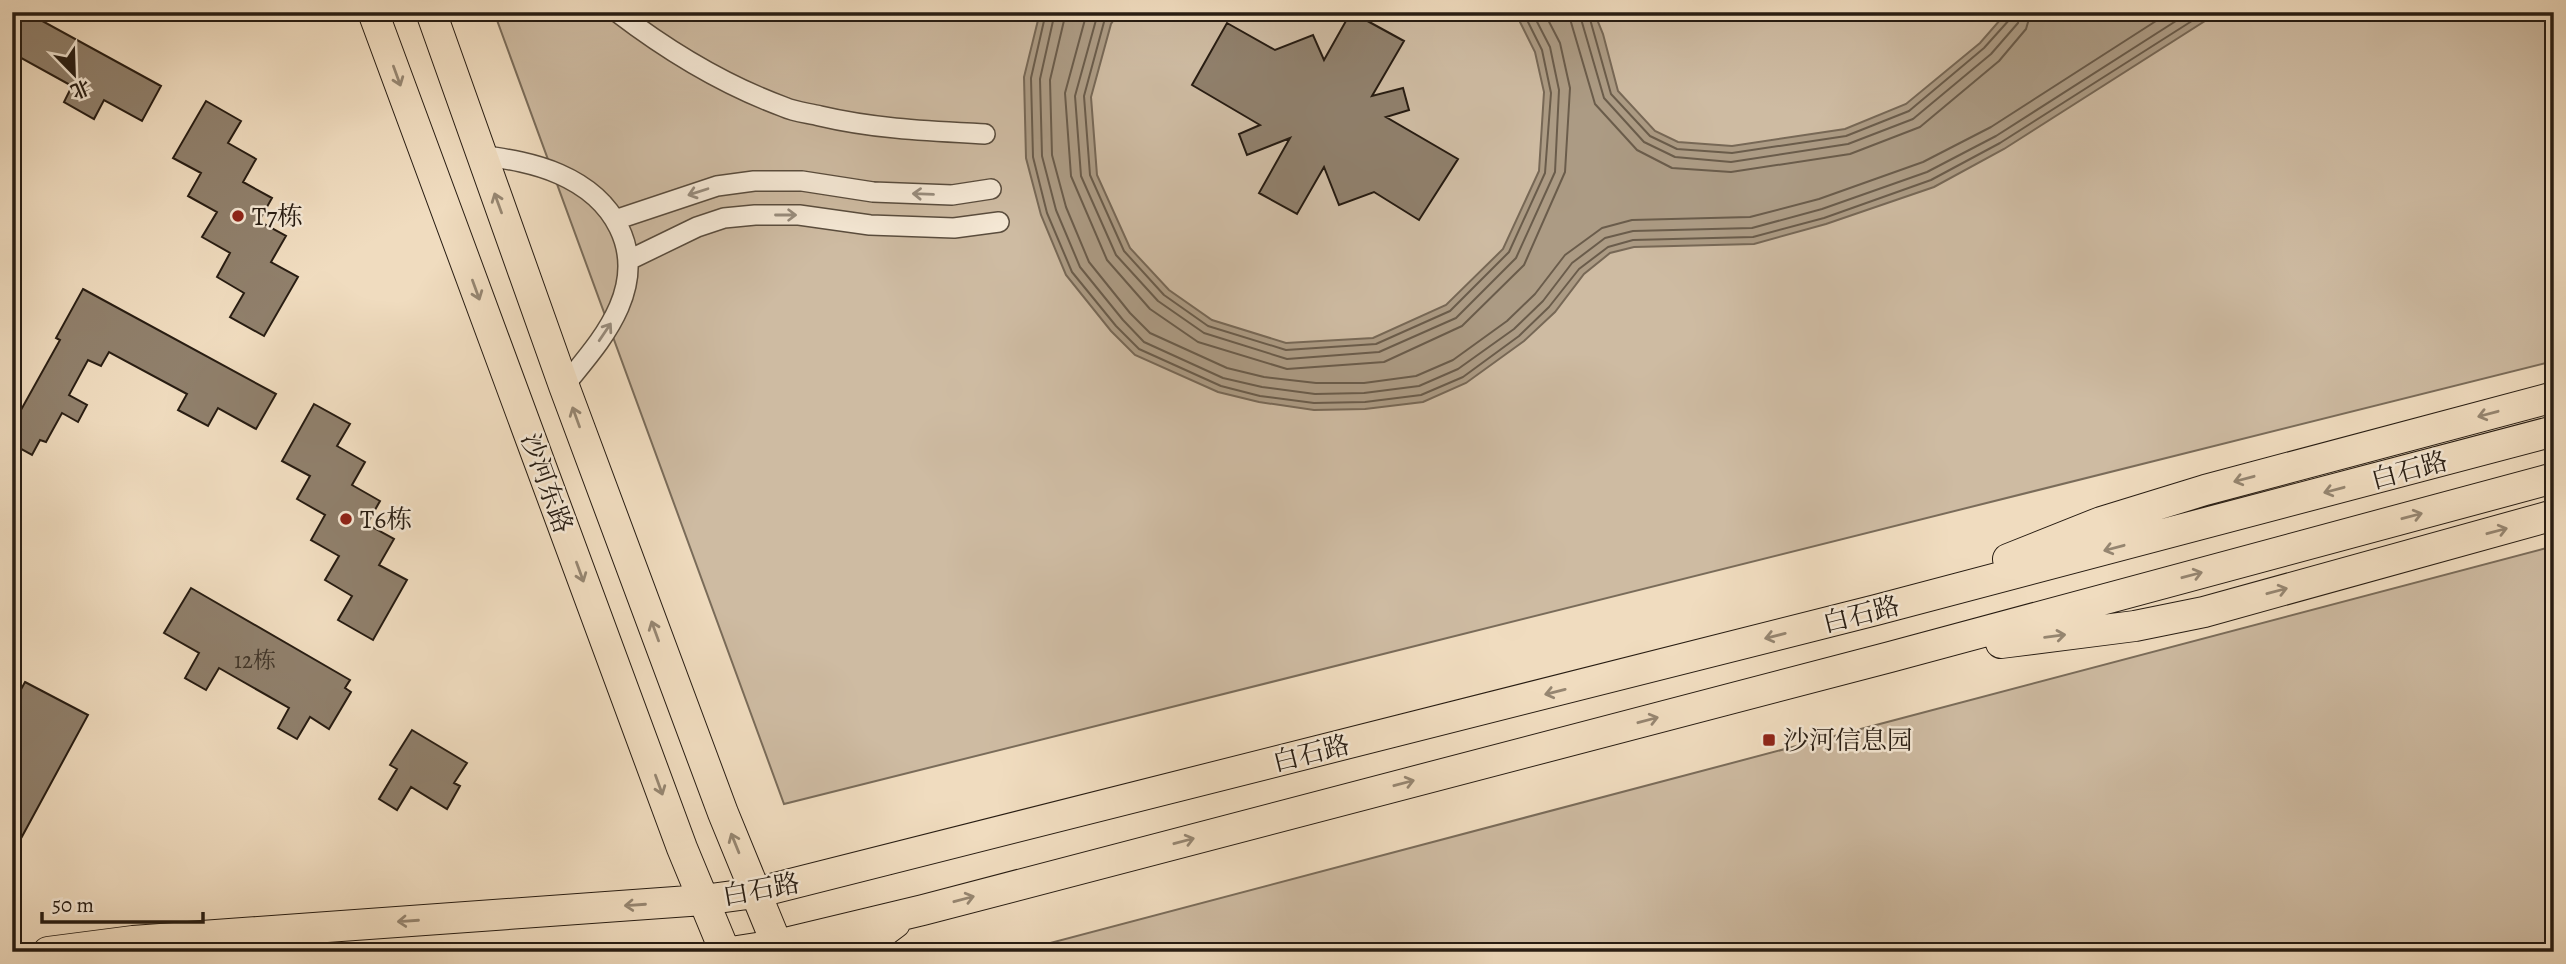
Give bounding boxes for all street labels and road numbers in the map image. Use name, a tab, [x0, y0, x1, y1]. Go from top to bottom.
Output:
street label: 沙河东路	[512, 428, 581, 538]
street label: 白石路	[2367, 443, 2451, 497]
street label: 白石路	[1819, 588, 1903, 641]
street label: 白石路	[1269, 727, 1353, 780]
street label: 白石路	[720, 865, 803, 914]

